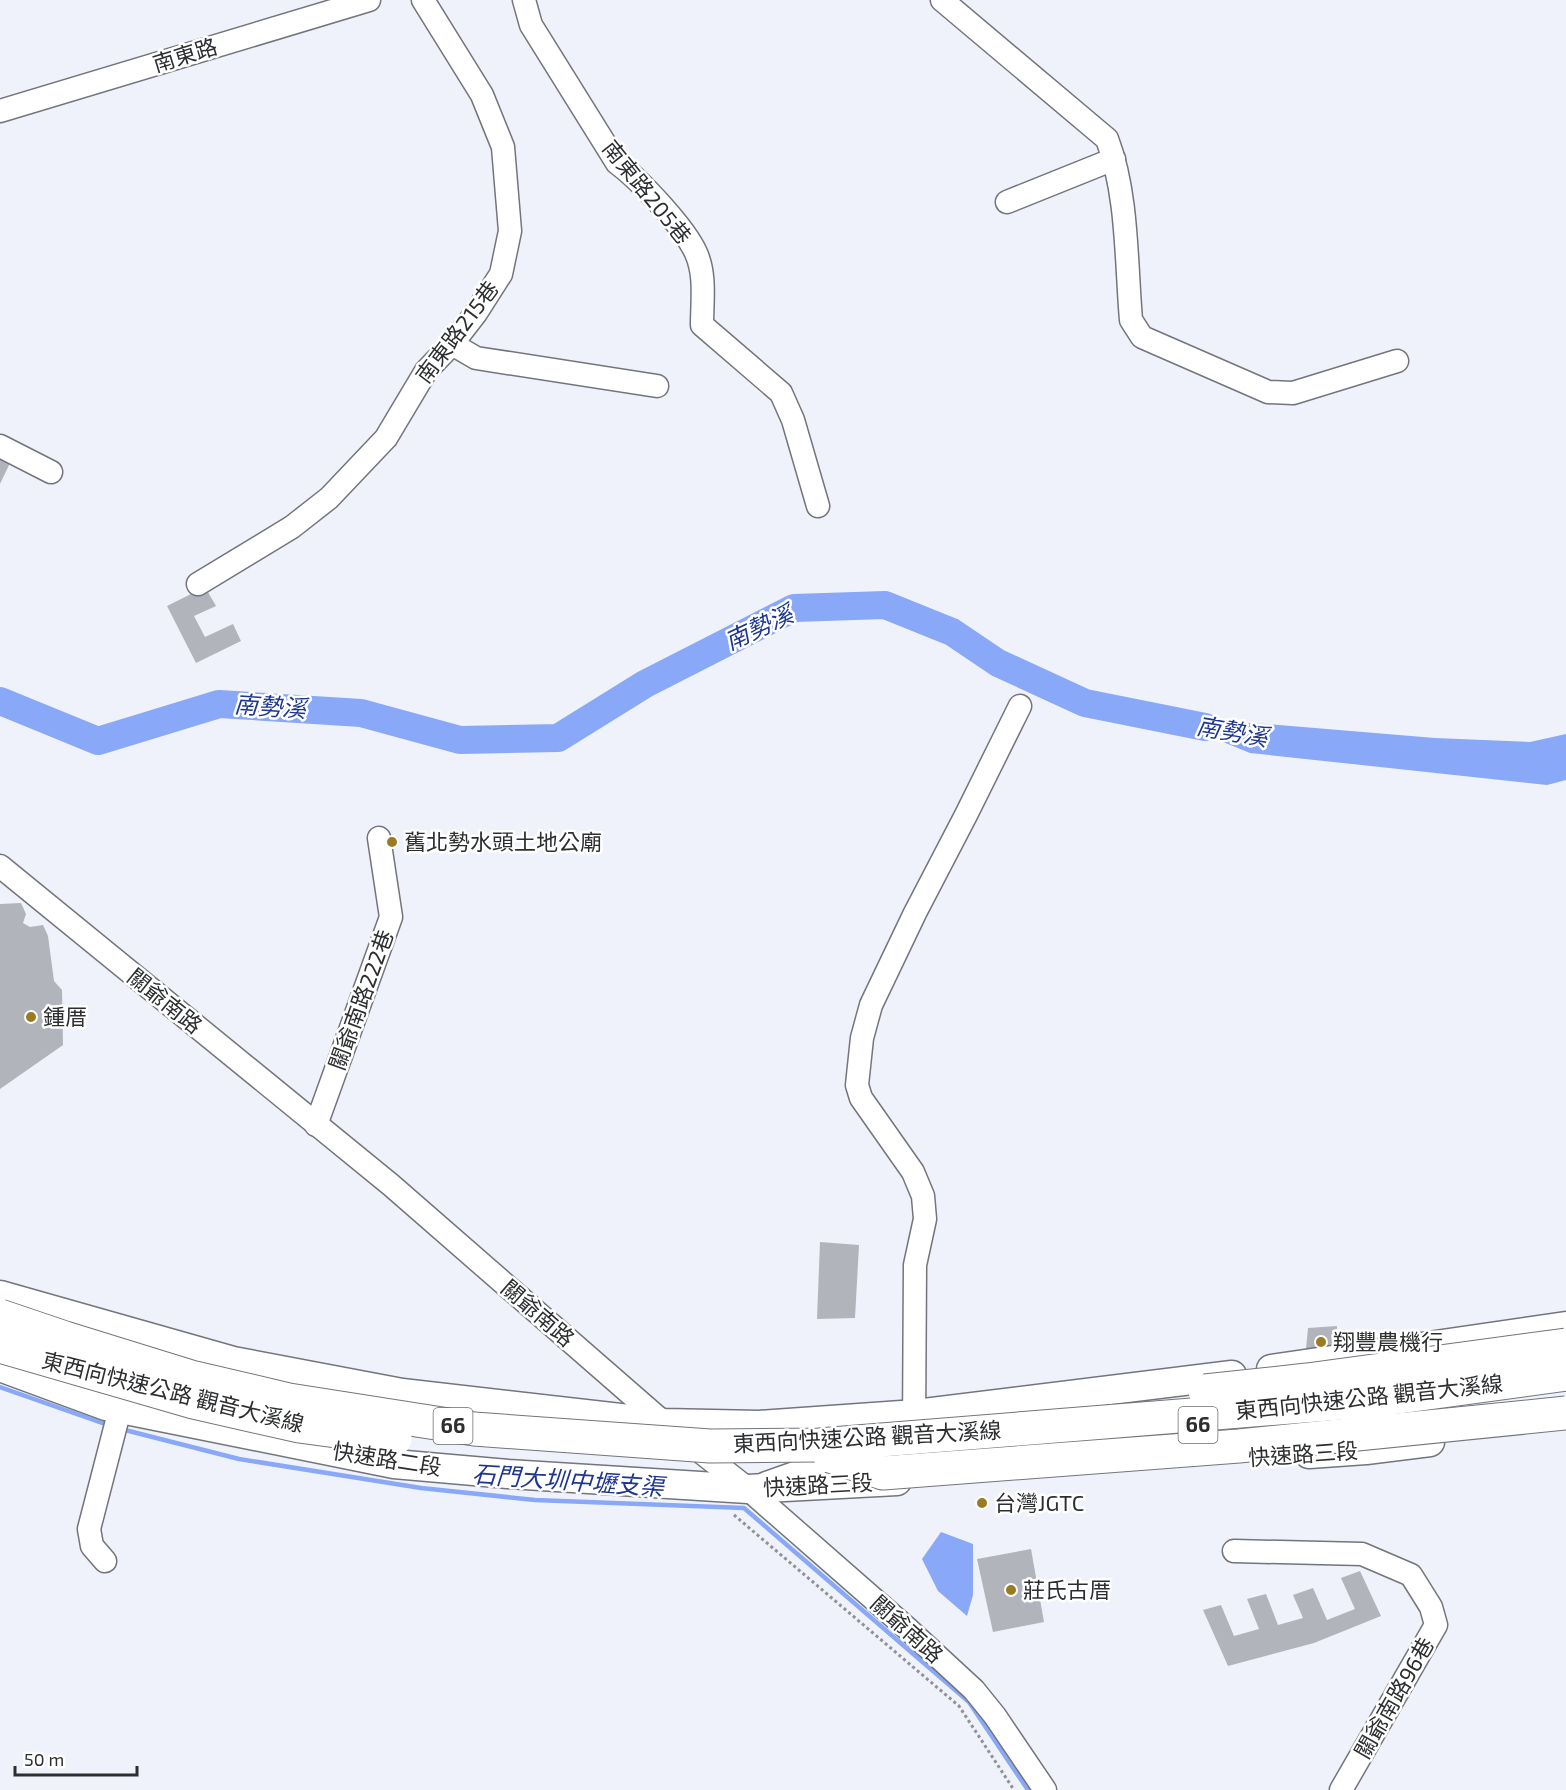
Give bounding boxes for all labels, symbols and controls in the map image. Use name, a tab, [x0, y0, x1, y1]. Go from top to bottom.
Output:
street label: 南東路	[149, 32, 220, 76]
street label: 南東路205巷	[598, 134, 697, 248]
street label: 南東路215巷	[409, 275, 503, 388]
water label: 南勢溪	[720, 597, 800, 655]
water label: 南勢溪	[233, 689, 310, 723]
water label: 南勢溪	[1194, 710, 1273, 752]
place label: 舊北勢水頭土地公廟	[404, 828, 602, 854]
marker: 舊北勢水頭土地公廟	[385, 835, 399, 849]
street label: 關爺南路222巷	[323, 926, 397, 1073]
street label: 關爺南路	[123, 962, 208, 1038]
place label: 鍾厝	[43, 1003, 87, 1029]
marker: 鍾厝	[24, 1010, 38, 1024]
street label: 關爺南路	[497, 1274, 580, 1351]
place label: 翔豐農機行	[1333, 1328, 1443, 1354]
marker: 翔豐農機行	[1314, 1335, 1328, 1349]
street label: 東西向快速公路 觀音大溪線	[40, 1346, 307, 1436]
street label: 東西向快速公路 觀音大溪線	[1234, 1369, 1504, 1423]
road number: 66	[1178, 1407, 1218, 1443]
road number: 66	[434, 1408, 472, 1444]
street label: 東西向快速公路 觀音大溪線	[732, 1416, 1002, 1456]
street label: 快速路三段	[1247, 1436, 1359, 1470]
street label: 快速路二段	[331, 1437, 444, 1479]
water label: 石門大圳中壢支渠	[471, 1458, 668, 1501]
street label: 快速路三段	[762, 1468, 874, 1500]
place label: 台灣JGTC	[994, 1489, 1084, 1515]
marker: 台灣JGTC	[975, 1496, 989, 1510]
place label: 莊氏古厝	[1023, 1576, 1111, 1602]
marker: 莊氏古厝	[1004, 1583, 1018, 1597]
street label: 關爺南路	[866, 1589, 949, 1667]
street label: 關爺南路96巷	[1348, 1632, 1438, 1763]
scale bar	[15, 1739, 136, 1777]
text: 50 m	[24, 1748, 64, 1770]

